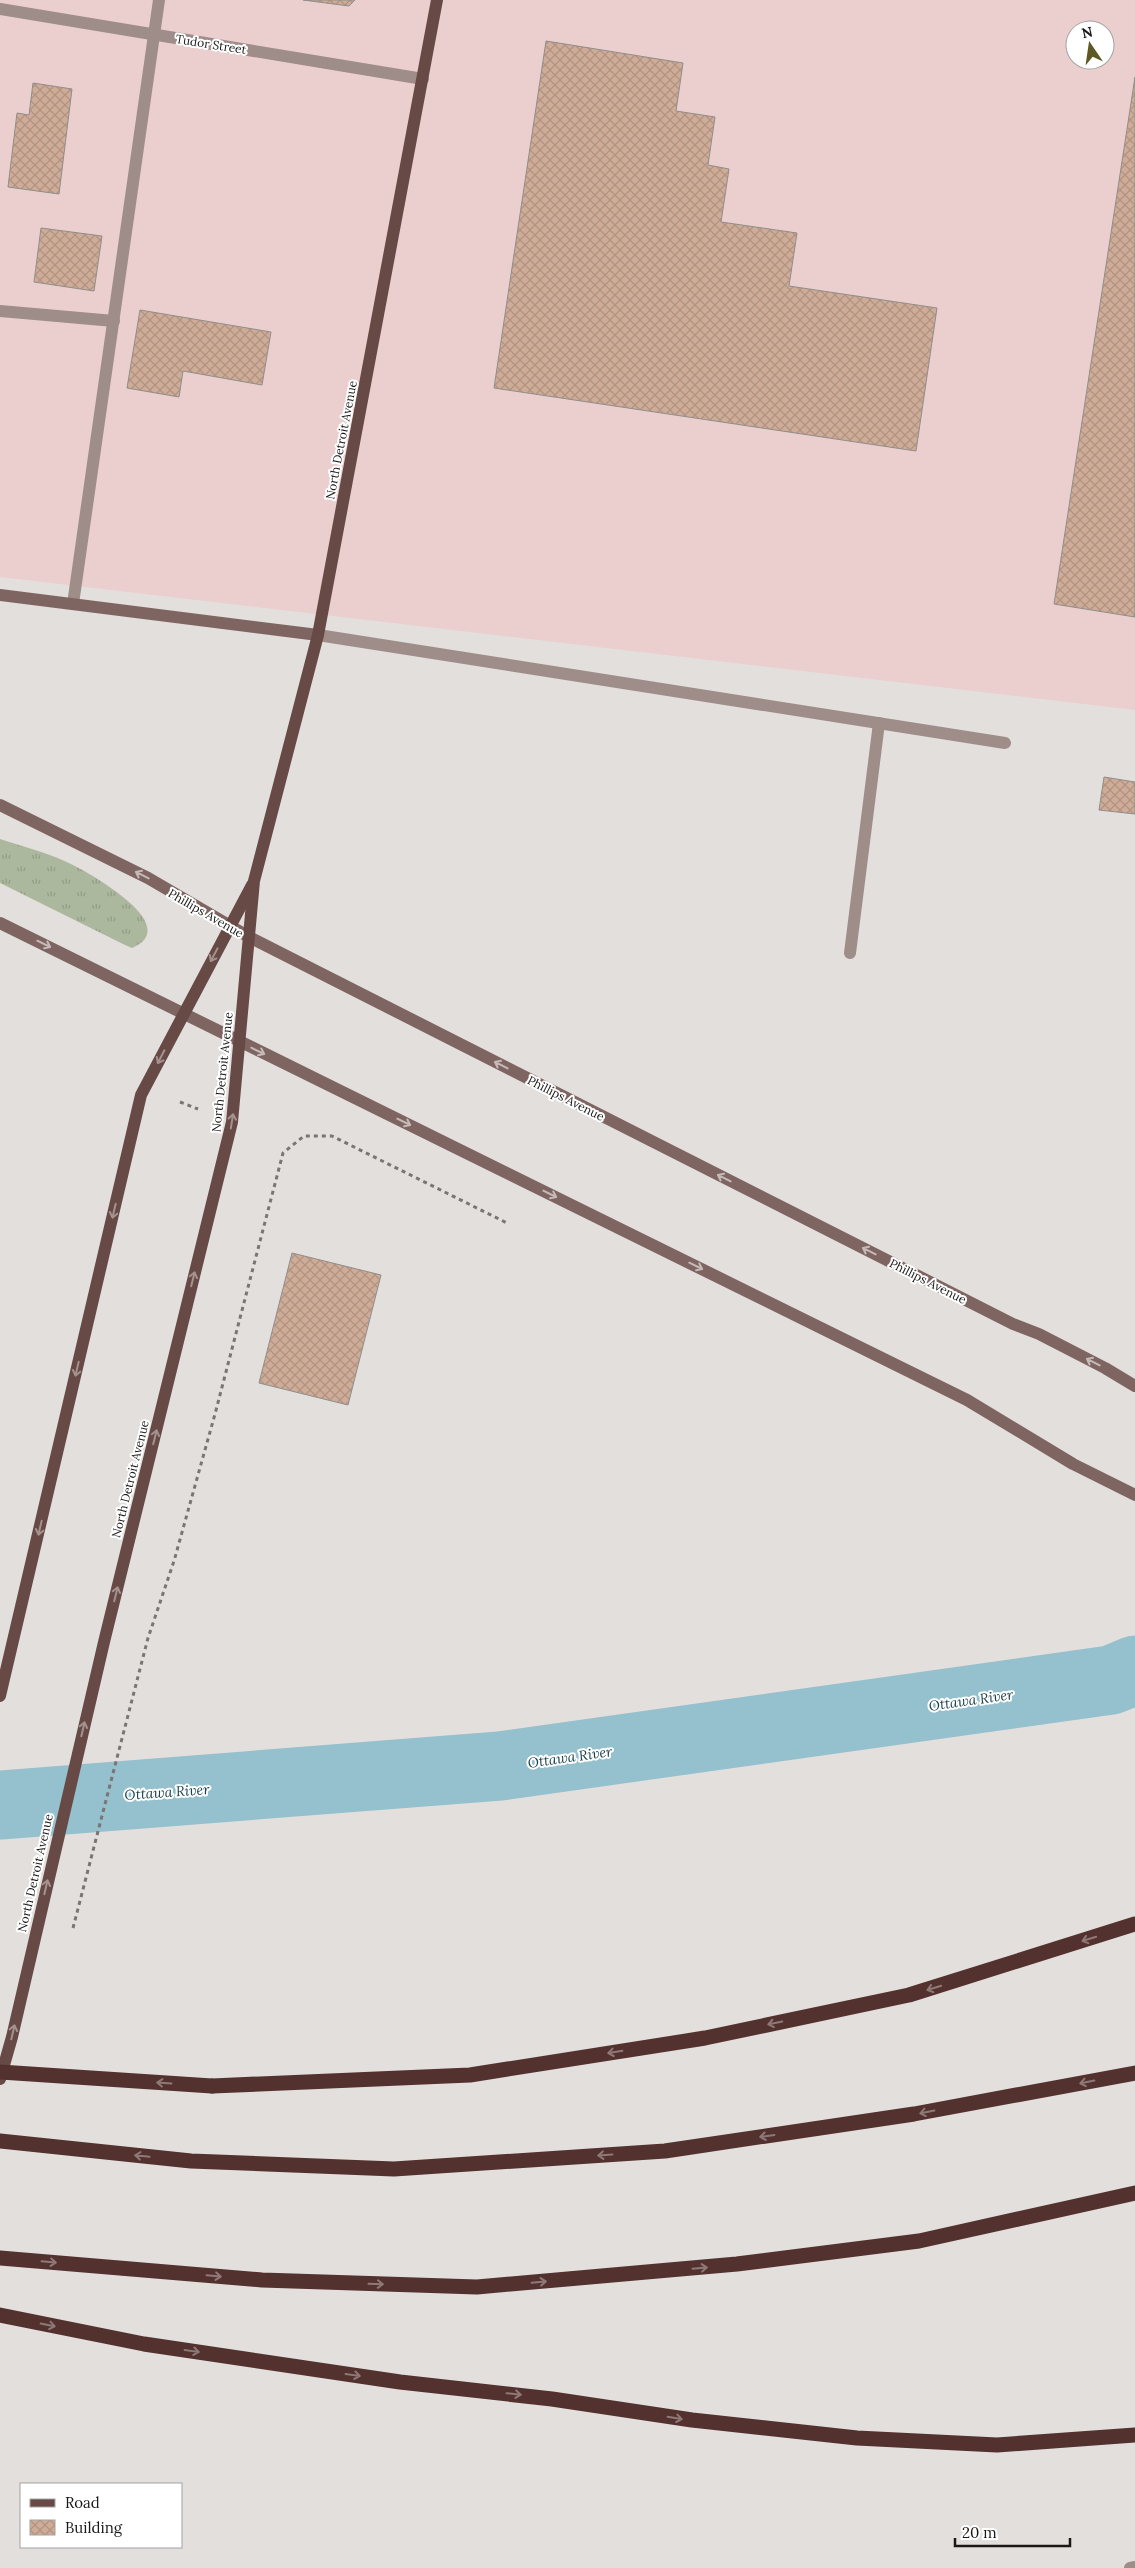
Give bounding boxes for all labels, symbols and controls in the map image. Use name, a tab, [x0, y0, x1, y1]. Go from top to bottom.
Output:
north arrow	[1065, 20, 1115, 70]
text: N	[1080, 22, 1095, 42]
street label: Tudor Street	[175, 31, 248, 57]
street label: North Detroit Avenue	[322, 379, 360, 501]
one-way arrow	[135, 870, 150, 879]
street label: Phillips Avenue	[166, 885, 247, 941]
one-way arrow	[36, 940, 51, 949]
one-way arrow	[209, 947, 219, 961]
street label: North Detroit Avenue	[208, 1011, 236, 1133]
one-way arrow	[250, 1047, 265, 1056]
one-way arrow	[156, 1049, 166, 1064]
one-way arrow	[493, 1060, 508, 1070]
street label: Phillips Avenue	[525, 1072, 607, 1124]
one-way arrow	[227, 1113, 237, 1129]
one-way arrow	[396, 1118, 411, 1128]
one-way arrow	[716, 1173, 731, 1183]
one-way arrow	[542, 1190, 557, 1200]
one-way arrow	[109, 1203, 118, 1219]
one-way arrow	[861, 1246, 876, 1256]
street label: Phillips Avenue	[887, 1255, 969, 1307]
one-way arrow	[688, 1261, 703, 1271]
one-way arrow	[189, 1271, 199, 1287]
one-way arrow	[1086, 1356, 1101, 1366]
one-way arrow	[72, 1361, 81, 1377]
street label: North Detroit Avenue	[108, 1418, 152, 1539]
one-way arrow	[151, 1429, 160, 1445]
one-way arrow	[35, 1519, 44, 1535]
one-way arrow	[112, 1587, 121, 1603]
water label: Ottawa River	[928, 1685, 1015, 1715]
one-way arrow	[79, 1722, 88, 1738]
water label: Ottawa River	[527, 1742, 614, 1772]
water label: Ottawa River	[124, 1780, 211, 1804]
street label: North Detroit Avenue	[14, 1812, 56, 1933]
one-way arrow	[42, 1880, 51, 1896]
one-way arrow	[1081, 1934, 1097, 1944]
one-way arrow	[926, 1983, 942, 1993]
one-way arrow	[768, 2019, 784, 2028]
one-way arrow	[9, 2025, 18, 2041]
one-way arrow	[608, 2048, 624, 2058]
one-way arrow	[156, 2078, 172, 2088]
one-way arrow	[1079, 2078, 1095, 2088]
one-way arrow	[920, 2108, 936, 2117]
one-way arrow	[759, 2131, 775, 2141]
one-way arrow	[598, 2150, 614, 2159]
one-way arrow	[135, 2151, 151, 2161]
one-way arrow	[40, 2257, 56, 2267]
one-way arrow	[692, 2263, 708, 2272]
one-way arrow	[206, 2272, 222, 2281]
one-way arrow	[530, 2277, 546, 2286]
one-way arrow	[368, 2279, 384, 2289]
one-way arrow	[39, 2321, 55, 2330]
one-way arrow	[184, 2346, 200, 2356]
one-way arrow	[344, 2370, 360, 2380]
one-way arrow	[506, 2390, 522, 2399]
one-way arrow	[667, 2413, 683, 2423]
legend	[20, 2483, 182, 2548]
text: Road	[65, 2493, 100, 2512]
scale bar	[955, 2516, 1070, 2548]
text: Building	[65, 2518, 123, 2537]
text: 20 m	[962, 2523, 997, 2542]

